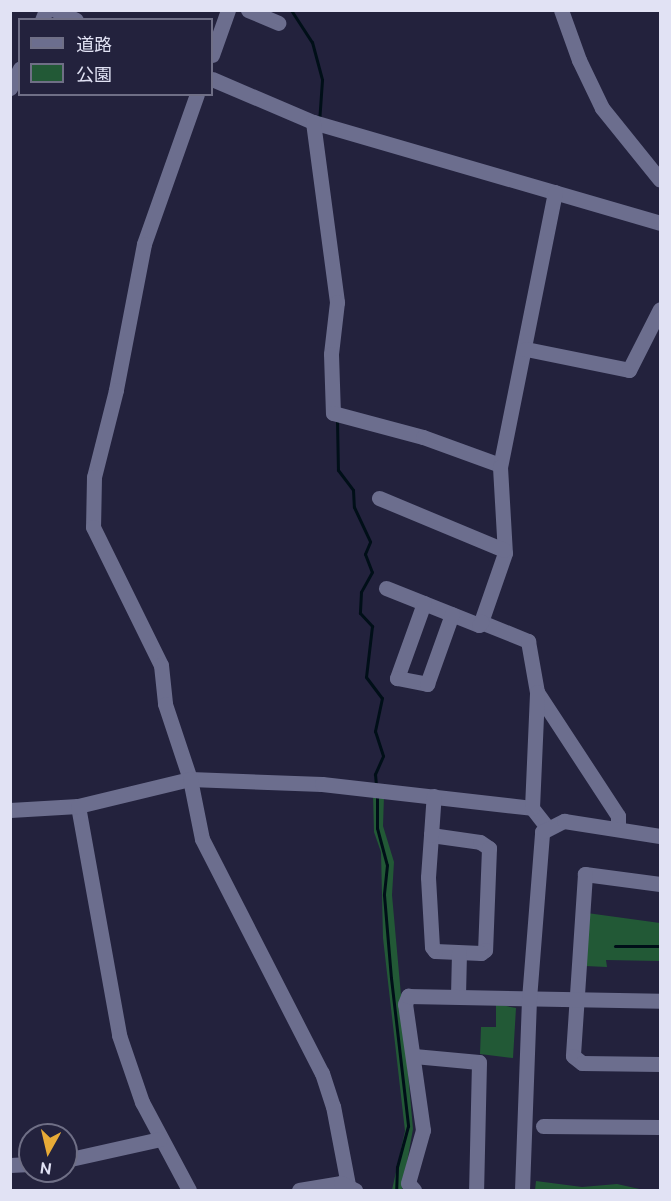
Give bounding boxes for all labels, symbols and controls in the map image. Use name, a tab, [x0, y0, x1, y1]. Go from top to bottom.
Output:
legend	[18, 18, 213, 96]
text: 道路	[76, 34, 112, 54]
text: 公園	[76, 64, 112, 84]
north arrow	[18, 1123, 78, 1183]
text: N	[39, 1159, 53, 1179]

